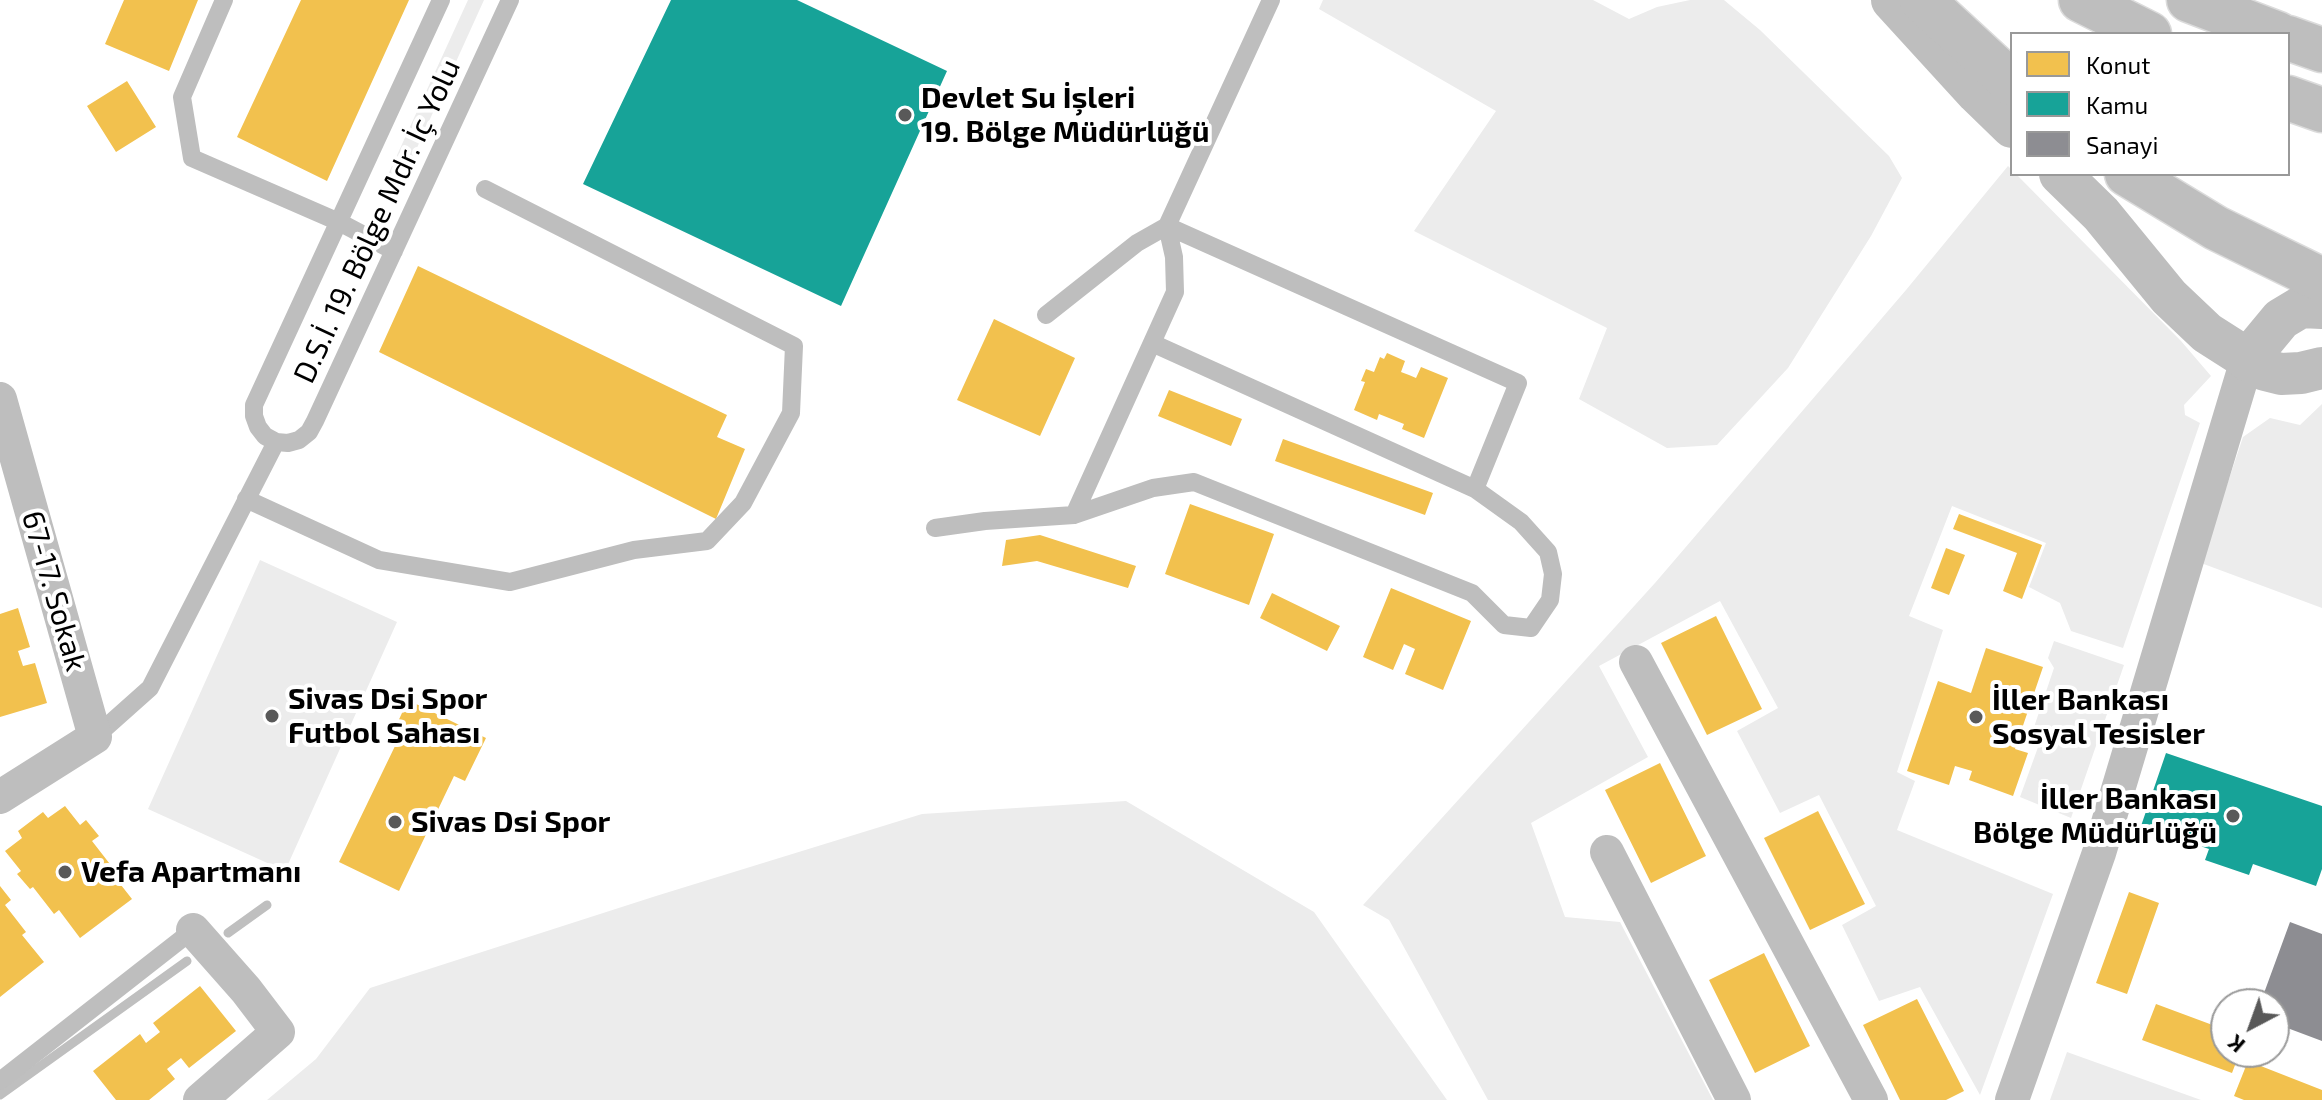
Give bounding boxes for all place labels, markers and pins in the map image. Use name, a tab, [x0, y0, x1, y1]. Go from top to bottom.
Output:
place label: Devlet Su İşleri 19. Bölge Müdürlüğü	[921, 80, 1209, 150]
marker: Devlet Su İşleri 19. Bölge Müdürlüğü	[896, 106, 914, 124]
place label: Sivas Dsi Spor Futbol Sahası	[288, 681, 487, 752]
place label: İller Bankası Sosyal Tesisler	[1992, 682, 2205, 752]
marker: Sivas Dsi Spor Futbol Sahası	[263, 707, 281, 725]
marker: İller Bankası Sosyal Tesisler	[1967, 708, 1985, 726]
place label: İller Bankası Bölge Müdürlüğü	[1973, 781, 2217, 852]
place label: Sivas Dsi Spor	[411, 804, 610, 840]
marker: İller Bankası Bölge Müdürlüğü	[2224, 807, 2242, 825]
marker: Sivas Dsi Spor	[386, 813, 404, 831]
place label: Vefa Apartmanı	[81, 854, 301, 890]
marker: Vefa Apartmanı	[56, 863, 74, 881]

